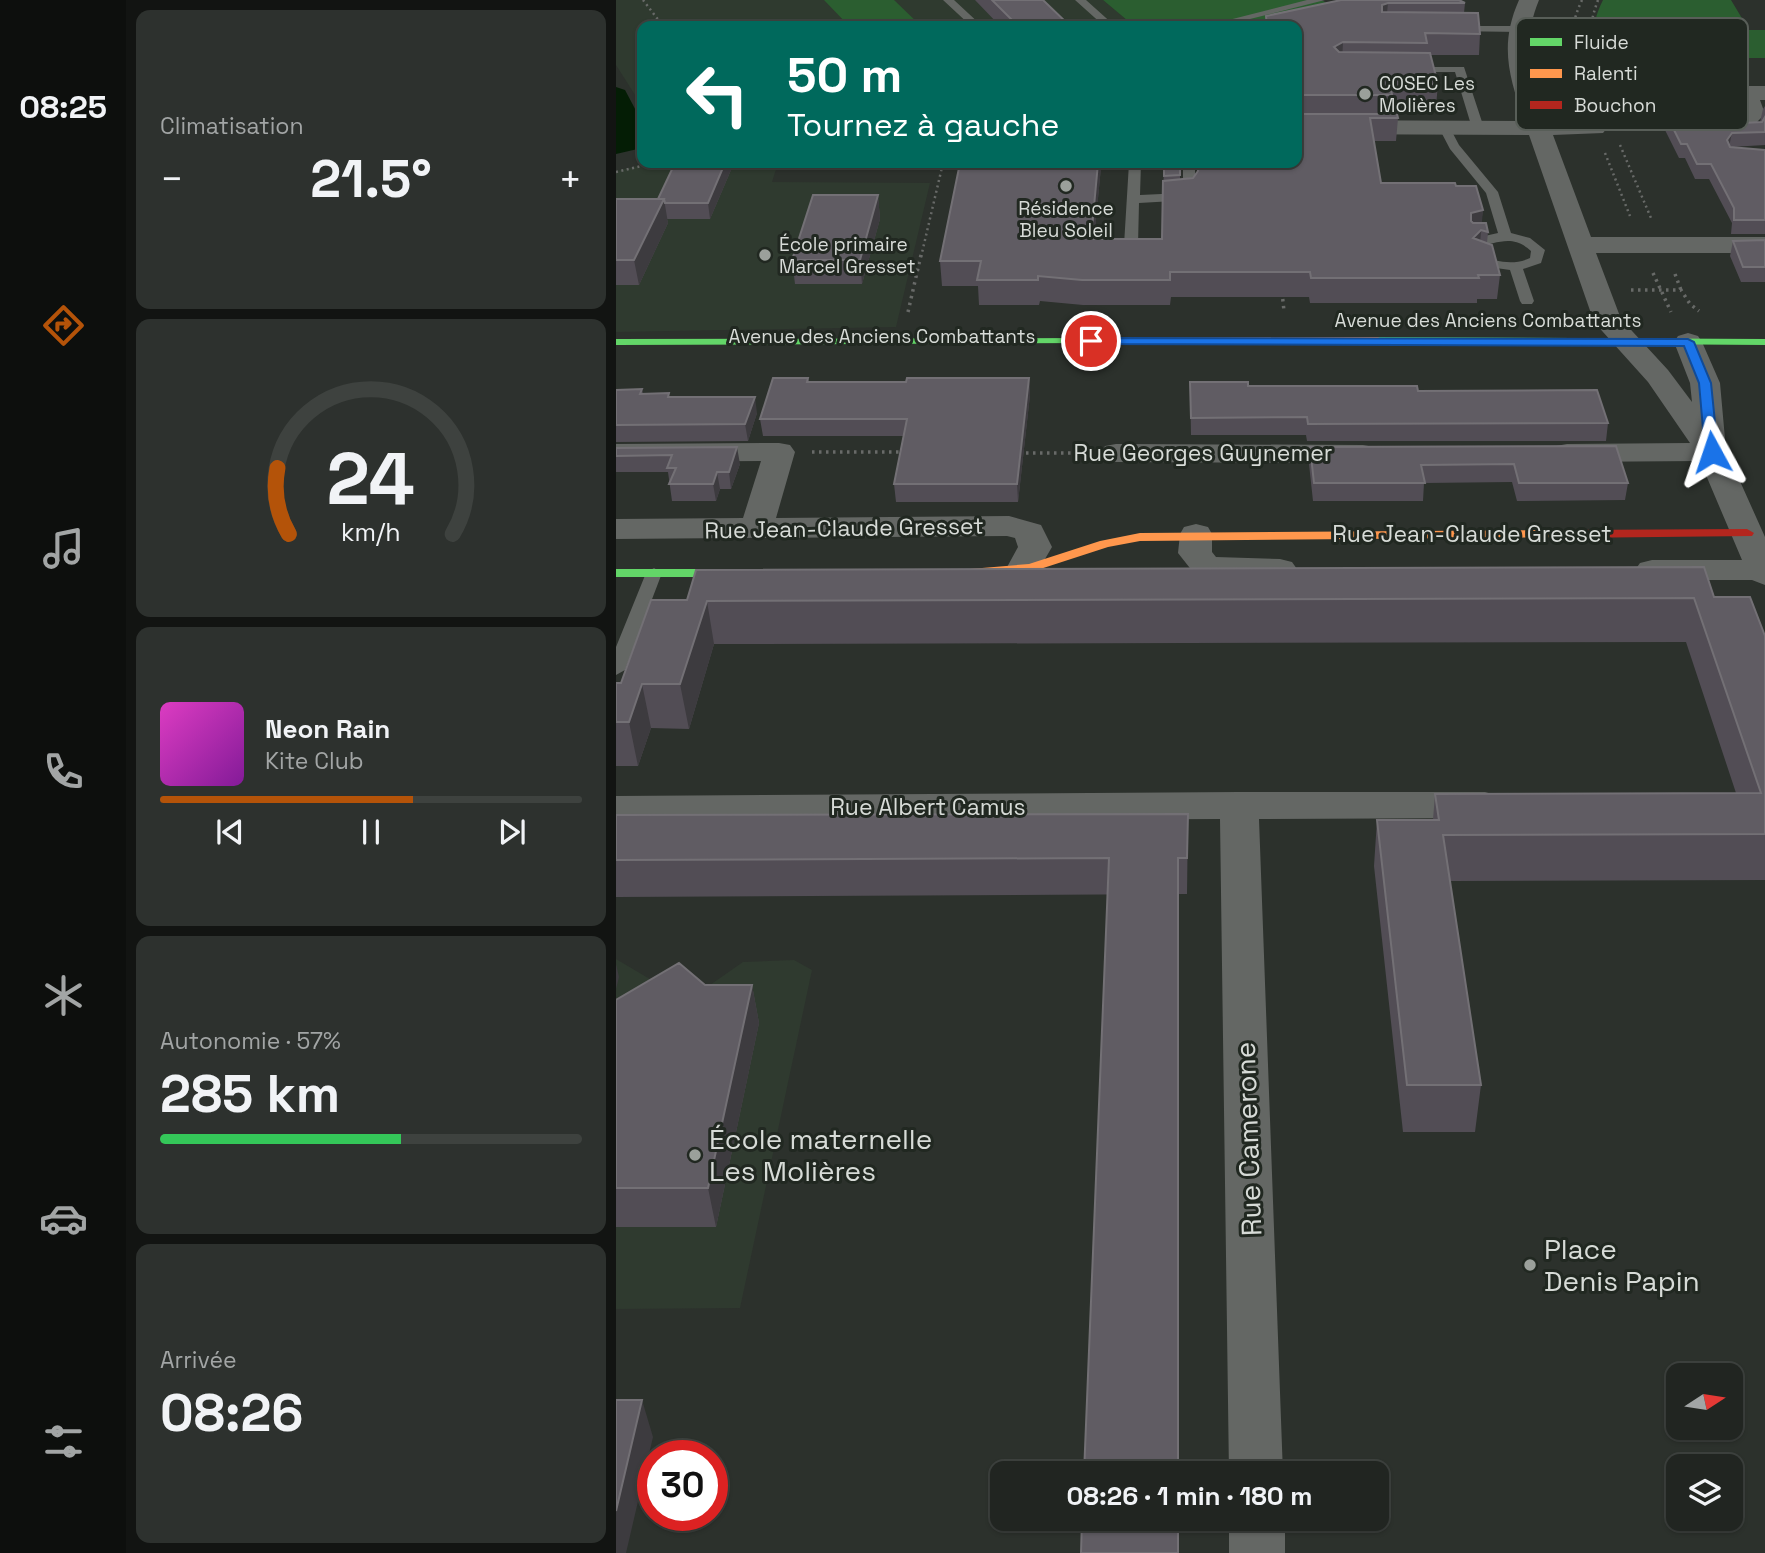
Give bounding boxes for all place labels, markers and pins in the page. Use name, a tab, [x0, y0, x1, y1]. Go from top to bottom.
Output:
place label: COSEC Les Molières	[1379, 71, 1475, 118]
marker: COSEC Les Molières	[1357, 86, 1373, 102]
marker: Résidence Bleu Soleil	[1058, 178, 1074, 194]
place label: Résidence Bleu Soleil	[1018, 196, 1114, 243]
place label: École primaire Marcel Gresset	[779, 232, 916, 279]
marker: École primaire Marcel Gresset	[757, 247, 773, 263]
pin	[1061, 311, 1121, 371]
place label: École maternelle Les Molières	[709, 1121, 932, 1189]
marker: École maternelle Les Molières	[687, 1147, 703, 1163]
place label: Place Denis Papin	[1544, 1231, 1700, 1299]
marker: Place Denis Papin	[1522, 1257, 1538, 1273]

